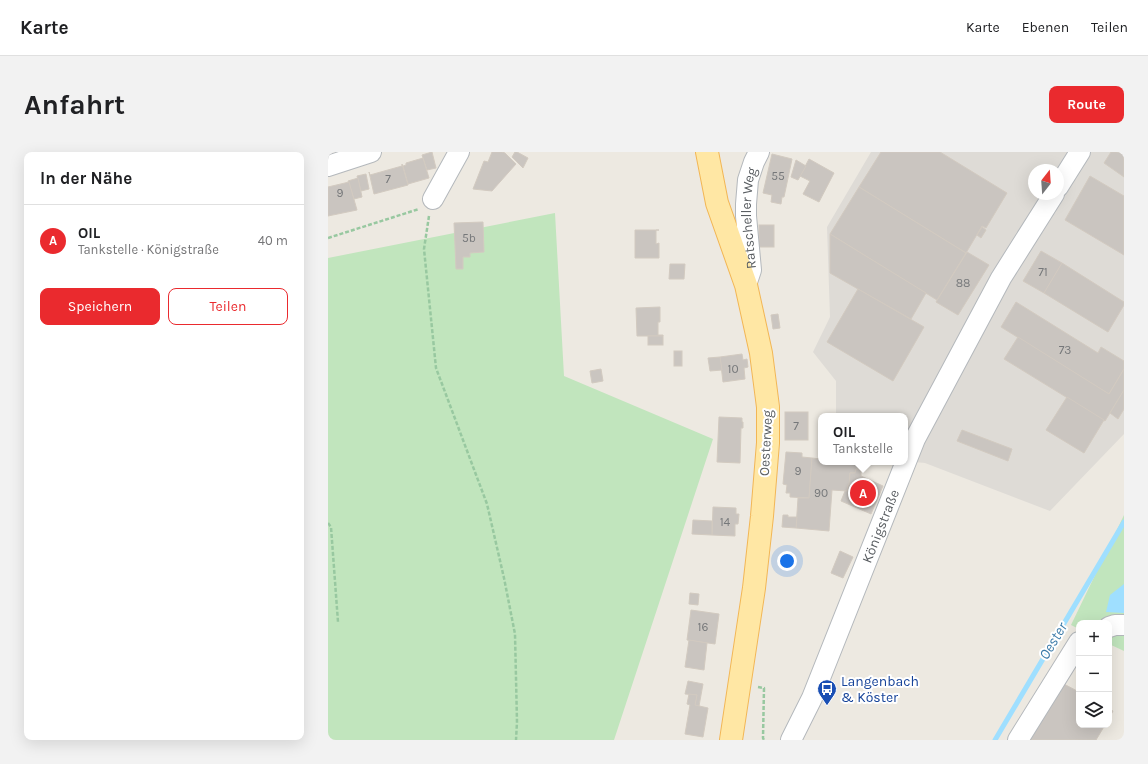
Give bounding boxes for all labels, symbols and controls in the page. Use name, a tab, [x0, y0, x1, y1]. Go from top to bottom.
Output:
text: Karte	[20, 17, 69, 39]
text: Karte	[966, 19, 1000, 36]
text: Ebenen	[1022, 19, 1069, 36]
text: Teilen	[1091, 19, 1128, 36]
button: Route	[1049, 86, 1124, 123]
text: Anfahrt	[24, 88, 125, 121]
north arrow	[1028, 164, 1064, 200]
street label: Ratscheller Weg	[738, 165, 760, 270]
text: In der Nähe	[40, 168, 132, 188]
house number: 55	[771, 169, 785, 183]
house number: 7	[385, 172, 391, 186]
house number: 9	[337, 186, 344, 200]
text: OIL	[78, 224, 100, 242]
house number: 5b	[462, 231, 476, 245]
text: A	[49, 233, 57, 248]
text: 40 m	[258, 233, 288, 248]
text: Tankstelle · Königstraße	[78, 242, 219, 257]
house number: 71	[1038, 265, 1048, 279]
house number: 88	[956, 276, 970, 290]
button: Speichern	[40, 288, 160, 325]
button: Teilen	[168, 288, 288, 325]
house number: 73	[1059, 343, 1071, 357]
house number: 10	[727, 362, 739, 376]
street label: Oesterweg	[756, 409, 776, 477]
popup	[818, 413, 908, 465]
house number: 7	[793, 419, 799, 433]
text: OIL	[833, 423, 855, 441]
text: Tankstelle	[833, 441, 893, 456]
house number: 9	[795, 464, 802, 478]
pin: A	[850, 478, 876, 508]
house number: 90	[814, 486, 828, 500]
street label: Königstraße	[858, 487, 903, 565]
house number: 14	[720, 515, 731, 529]
your location	[777, 551, 797, 571]
water label: Oester	[1035, 619, 1071, 663]
house number: 16	[698, 620, 709, 634]
map controls	[1076, 620, 1112, 728]
button: +	[1076, 620, 1112, 656]
button: −	[1076, 656, 1112, 692]
place label: Langenbach & Köster	[841, 673, 919, 706]
bus stop icon: Langenbach & Köster	[816, 678, 838, 706]
button: layers	[1076, 692, 1112, 728]

